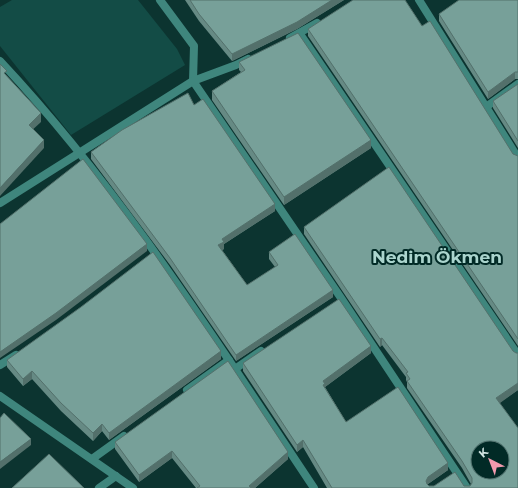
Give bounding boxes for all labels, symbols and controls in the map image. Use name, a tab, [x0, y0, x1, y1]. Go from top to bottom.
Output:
district label: Nedim Ökmen	[372, 247, 502, 267]
north arrow	[470, 440, 510, 480]
text: K	[476, 444, 492, 460]

